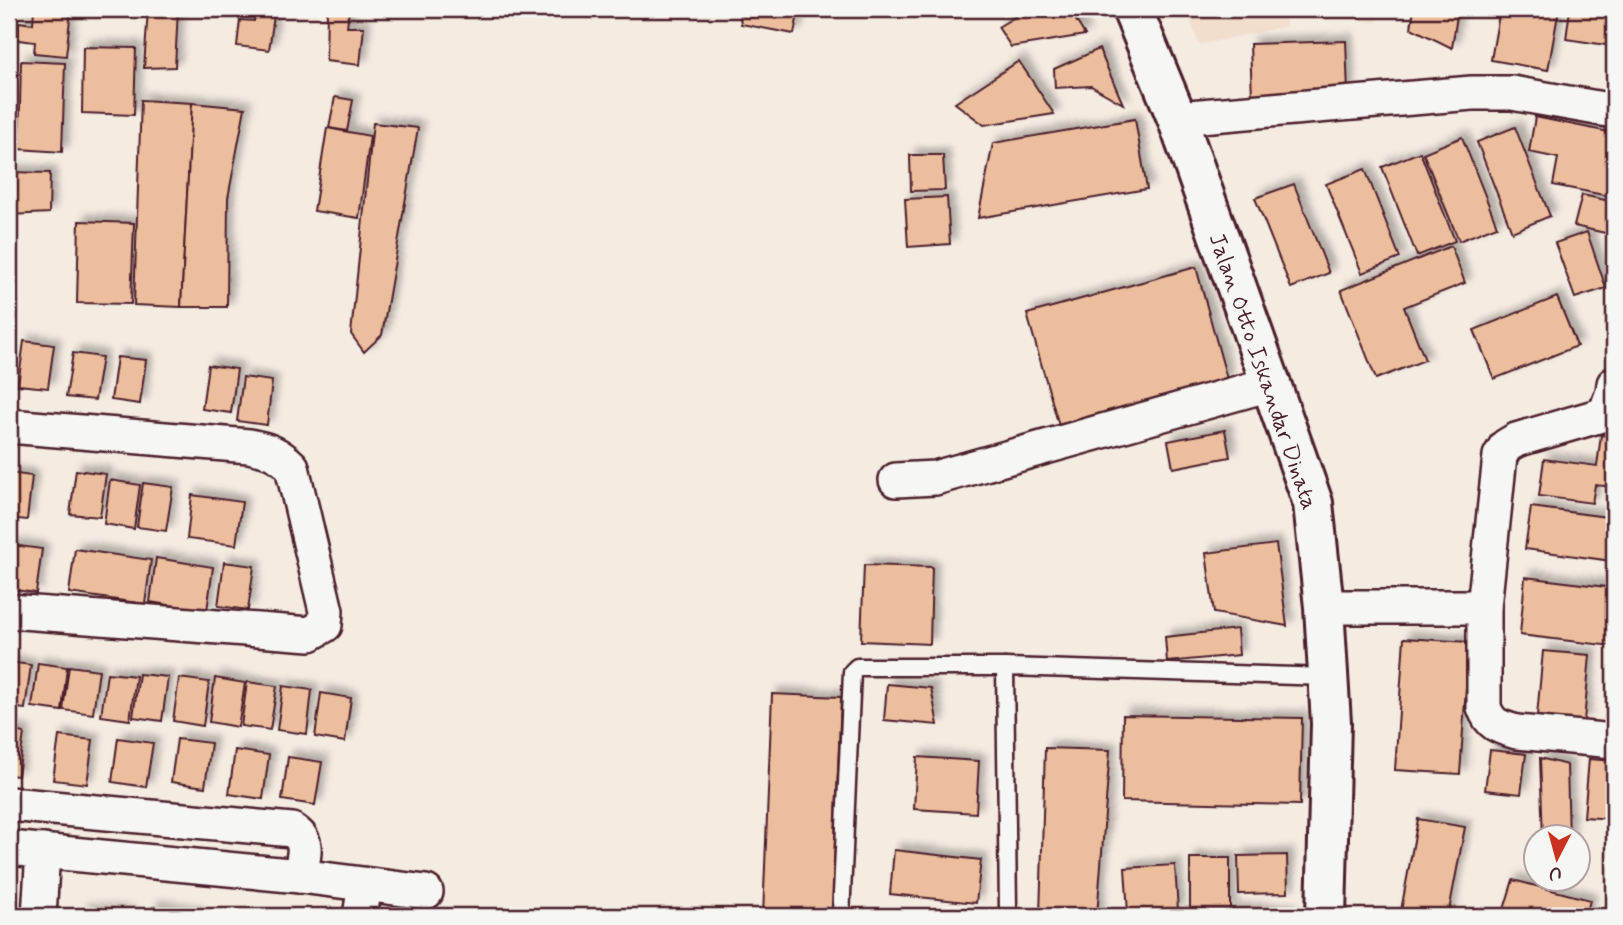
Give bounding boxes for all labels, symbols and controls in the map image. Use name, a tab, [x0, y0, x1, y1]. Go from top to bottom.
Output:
street label: Jalan Otto Iskandar Dinata	[1201, 229, 1324, 514]
north arrow	[1522, 824, 1592, 894]
text: U	[1548, 860, 1563, 886]

